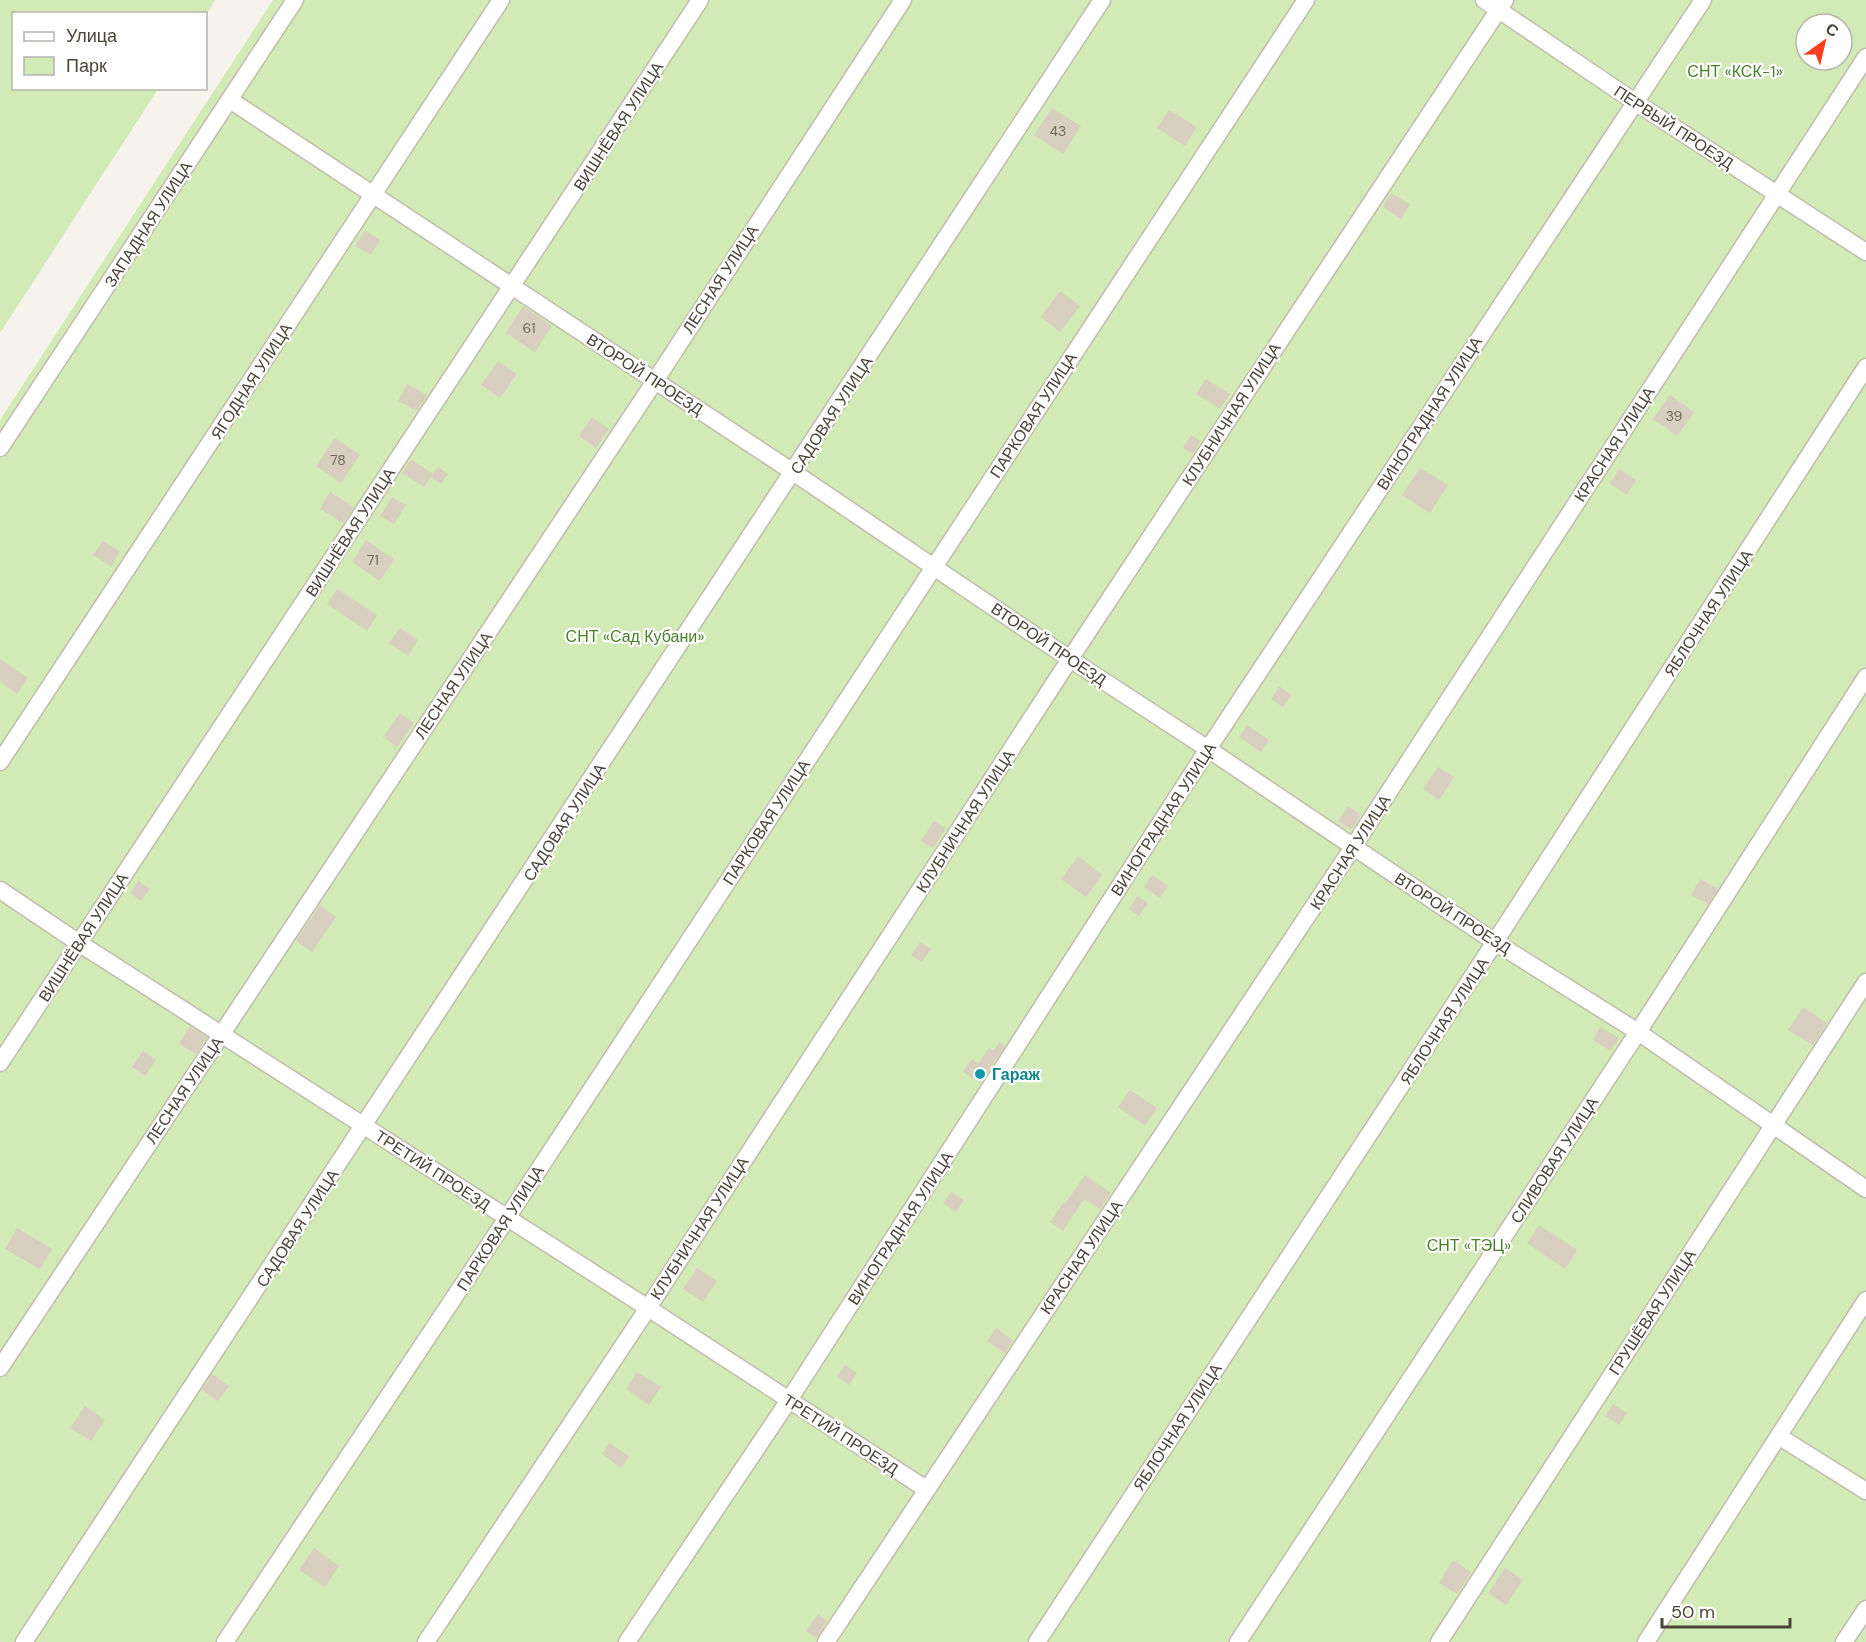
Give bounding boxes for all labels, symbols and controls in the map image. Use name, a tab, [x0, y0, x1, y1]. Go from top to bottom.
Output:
legend	[12, 12, 207, 90]
north arrow	[1794, 12, 1854, 72]
text: С	[1821, 18, 1843, 42]
text: Улица	[66, 24, 118, 48]
text: Парк	[66, 54, 107, 78]
street label: ВИШНЁВАЯ УЛИЦА	[569, 57, 668, 195]
park label: СНТ «КСК-1»	[1687, 61, 1783, 82]
street label: ПЕРВЫЙ ПРОЕЗД	[1610, 81, 1738, 174]
house number: 43	[1050, 122, 1066, 140]
street label: ЗАПАДНАЯ УЛИЦА	[100, 157, 197, 291]
street label: ЛЕСНАЯ УЛИЦА	[678, 221, 763, 337]
street label: ЯГОДНАЯ УЛИЦА	[206, 319, 297, 443]
house number: 61	[522, 319, 536, 337]
street label: ВТОРОЙ ПРОЕЗД	[583, 329, 707, 420]
street label: ВИНОГРАДНАЯ УЛИЦА	[1372, 332, 1487, 494]
street label: КЛУБНИЧНАЯ УЛИЦА	[1177, 339, 1286, 490]
street label: ПАРКОВАЯ УЛИЦА	[985, 348, 1082, 482]
street label: САДОВАЯ УЛИЦА	[785, 352, 878, 478]
street label: КРАСНАЯ УЛИЦА	[1569, 383, 1660, 506]
house number: 39	[1666, 407, 1683, 425]
house number: 78	[330, 451, 346, 469]
street label: ВИШНЁВАЯ УЛИЦА	[301, 463, 400, 601]
street label: ЯБЛОЧНАЯ УЛИЦА	[1659, 545, 1758, 681]
house number: 71	[367, 551, 379, 569]
street label: ВТОРОЙ ПРОЕЗД	[987, 598, 1111, 691]
park label: СНТ «Сад Кубани»	[566, 626, 704, 647]
street label: ЛЕСНАЯ УЛИЦА	[410, 627, 497, 743]
street label: ВИНОГРАДНАЯ УЛИЦА	[1106, 738, 1221, 900]
street label: КЛУБНИЧНАЯ УЛИЦА	[911, 746, 1020, 897]
street label: ПАРКОВАЯ УЛИЦА	[718, 755, 815, 889]
street label: САДОВАЯ УЛИЦА	[518, 759, 611, 885]
street label: КРАСНАЯ УЛИЦА	[1305, 791, 1396, 914]
street label: ВИШНЁВАЯ УЛИЦА	[34, 868, 133, 1006]
street label: ВТОРОЙ ПРОЕЗД	[1391, 868, 1515, 959]
street label: ЯБЛОЧНАЯ УЛИЦА	[1395, 953, 1494, 1089]
street label: ЛЕСНАЯ УЛИЦА	[141, 1032, 228, 1148]
place label: Гараж	[992, 1064, 1040, 1085]
marker: Гараж	[973, 1067, 987, 1081]
street label: СЛИВОВАЯ УЛИЦА	[1506, 1093, 1603, 1227]
street label: ТРЕТИЙ ПРОЕЗД	[371, 1125, 494, 1216]
street label: ВИНОГРАДНАЯ УЛИЦА	[843, 1147, 958, 1309]
street label: КЛУБНИЧНАЯ УЛИЦА	[645, 1153, 754, 1304]
street label: ПАРКОВАЯ УЛИЦА	[452, 1161, 549, 1295]
street label: САДОВАЯ УЛИЦА	[251, 1165, 344, 1291]
street label: КРАСНАЯ УЛИЦА	[1036, 1196, 1127, 1318]
park label: СНТ «ТЭЦ»	[1427, 1235, 1511, 1256]
street label: ГРУШЁВАЯ УЛИЦА	[1604, 1245, 1701, 1379]
street label: ЯБЛОЧНАЯ УЛИЦА	[1128, 1359, 1227, 1495]
street label: ТРЕТИЙ ПРОЕЗД	[779, 1389, 902, 1480]
scale bar	[1662, 1591, 1790, 1629]
text: 50 m	[1671, 1600, 1715, 1624]

